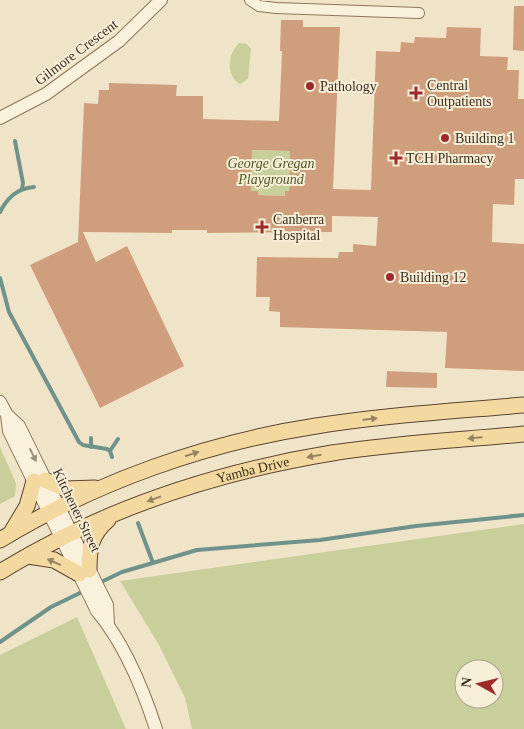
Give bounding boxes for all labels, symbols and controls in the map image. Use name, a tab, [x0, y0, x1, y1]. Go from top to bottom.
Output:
street label: Gilmore Crescent	[32, 17, 120, 88]
place label: Central Outpatients	[427, 78, 492, 109]
place label: Pathology	[320, 79, 377, 94]
marker: Pathology	[304, 80, 316, 92]
marker: Central Outpatients	[409, 86, 423, 100]
place label: Building 1	[455, 131, 515, 146]
marker: Building 1	[439, 132, 451, 144]
place label: TCH Pharmacy	[406, 151, 493, 166]
marker: TCH Pharmacy	[390, 152, 402, 164]
park label: George Gregan Playground	[227, 156, 315, 187]
place label: Canberra Hospital	[273, 212, 325, 243]
marker: Canberra Hospital	[255, 220, 269, 234]
place label: Building 12	[400, 270, 467, 285]
marker: Building 12	[384, 271, 396, 283]
one-way arrow	[362, 415, 378, 423]
one-way arrow	[467, 434, 483, 442]
one-way arrow	[30, 448, 38, 462]
one-way arrow	[184, 450, 199, 458]
one-way arrow	[306, 453, 322, 461]
street label: Yamba Drive	[215, 454, 291, 486]
street label: Kitchener Street	[50, 466, 103, 555]
one-way arrow	[146, 495, 161, 503]
one-way arrow	[47, 558, 61, 566]
north arrow	[454, 659, 504, 709]
text: N	[458, 676, 475, 688]

